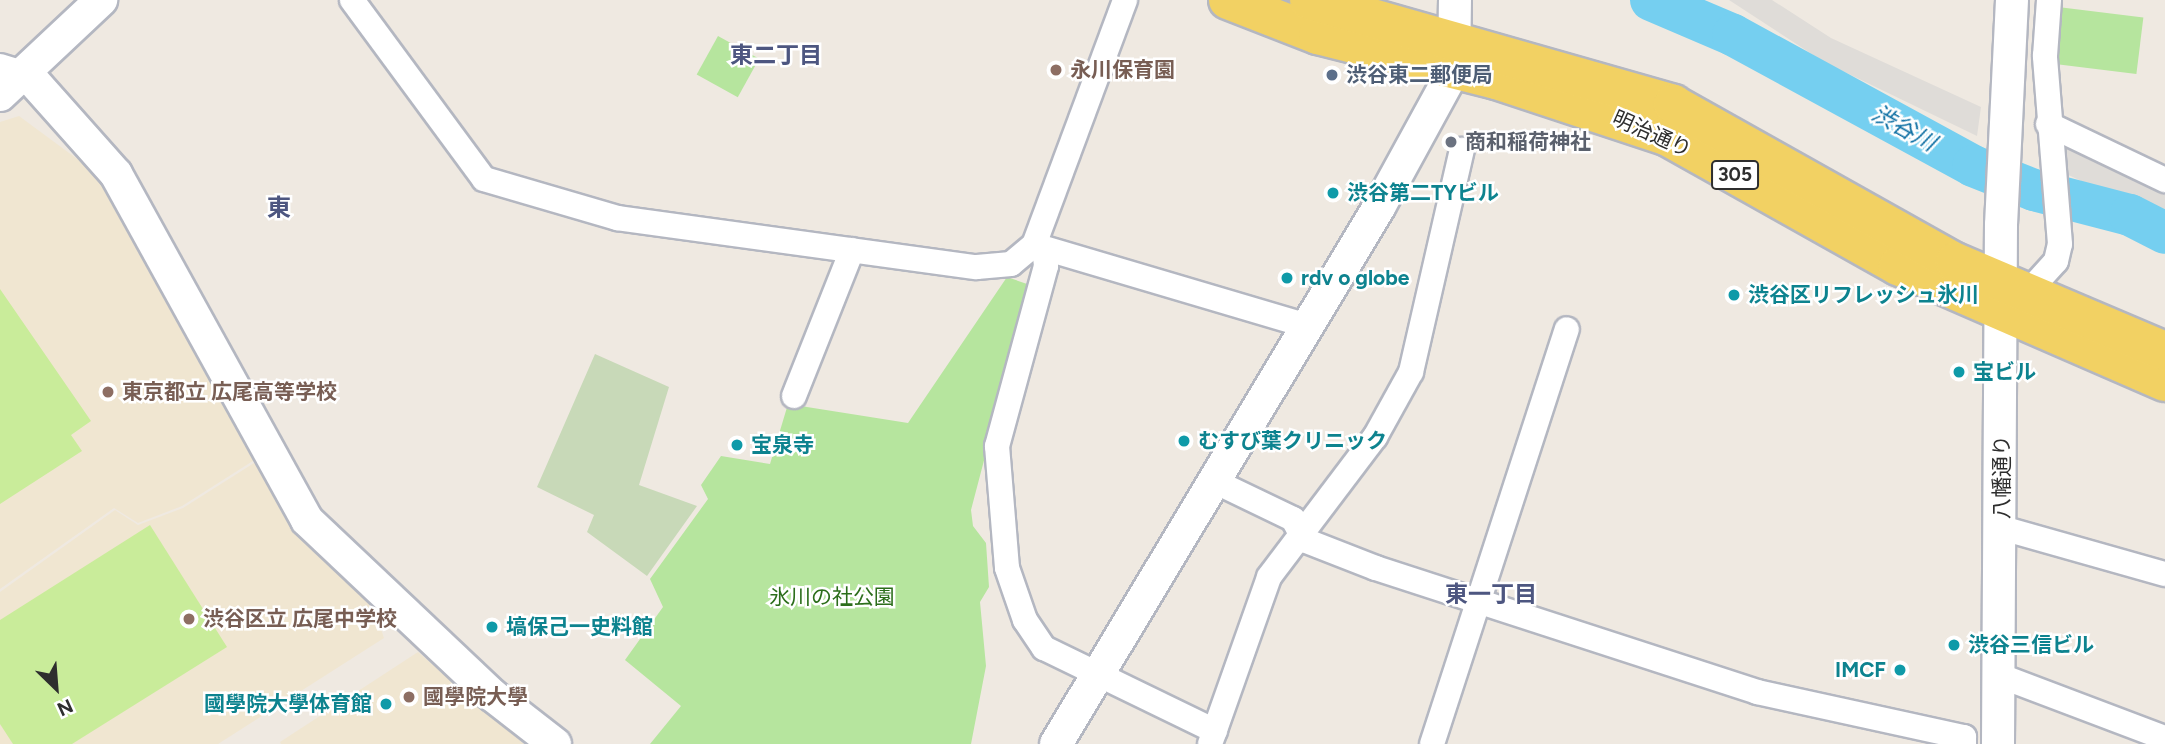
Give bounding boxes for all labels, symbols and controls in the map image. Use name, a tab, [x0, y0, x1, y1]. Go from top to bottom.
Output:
district label: 東二丁目	[730, 41, 822, 69]
place label: 永川保育園	[1070, 57, 1175, 83]
marker: 永川保育園	[1048, 62, 1064, 78]
place label: 渋谷東二郵便局	[1346, 62, 1493, 88]
marker: 渋谷東二郵便局	[1324, 67, 1340, 83]
water label: 渋谷川	[1867, 99, 1941, 157]
street label: 明治通り	[1609, 105, 1695, 163]
place label: 商和稲荷神社	[1465, 129, 1591, 155]
marker: 商和稲荷神社	[1443, 134, 1459, 150]
road number: 305	[1710, 160, 1760, 190]
place label: 渋谷第二TYビル	[1347, 180, 1499, 206]
marker: 渋谷第二TYビル	[1325, 185, 1341, 201]
district label: 東	[267, 194, 291, 222]
place label: rdv o globe	[1301, 265, 1409, 291]
marker: rdv o globe	[1279, 270, 1295, 286]
place label: 渋谷区リフレッシュ氷川	[1748, 282, 1979, 308]
marker: 渋谷区リフレッシュ氷川	[1726, 287, 1742, 303]
place label: 宝ビル	[1973, 359, 2036, 385]
marker: 宝ビル	[1951, 364, 1967, 380]
place label: 東京都立 広尾高等学校	[122, 379, 337, 405]
marker: 東京都立 広尾高等学校	[100, 384, 116, 400]
place label: むすび葉クリニック	[1198, 428, 1387, 454]
place label: 宝泉寺	[751, 432, 814, 458]
marker: むすび葉クリニック	[1176, 433, 1192, 449]
street label: 八幡通り	[1989, 435, 2015, 519]
marker: 宝泉寺	[729, 437, 745, 453]
district label: 東一丁目	[1445, 580, 1537, 608]
park label: 氷川の社公園	[769, 584, 895, 610]
place label: 渋谷区立 広尾中学校	[203, 606, 397, 632]
marker: 渋谷区立 広尾中学校	[181, 611, 197, 627]
place label: 塙保己一史料館	[506, 614, 653, 640]
marker: 塙保己一史料館	[484, 619, 500, 635]
place label: 渋谷三信ビル	[1968, 632, 2094, 658]
marker: 渋谷三信ビル	[1946, 637, 1962, 653]
north arrow	[21, 653, 91, 723]
place label: IMCF	[1835, 657, 1886, 683]
marker: IMCF	[1892, 662, 1908, 678]
place label: 國學院大學	[423, 684, 528, 710]
marker: 國學院大學	[401, 689, 417, 705]
place label: 國學院大學体育館	[204, 691, 372, 717]
text: N	[54, 694, 77, 721]
marker: 國學院大學体育館	[378, 696, 394, 712]

